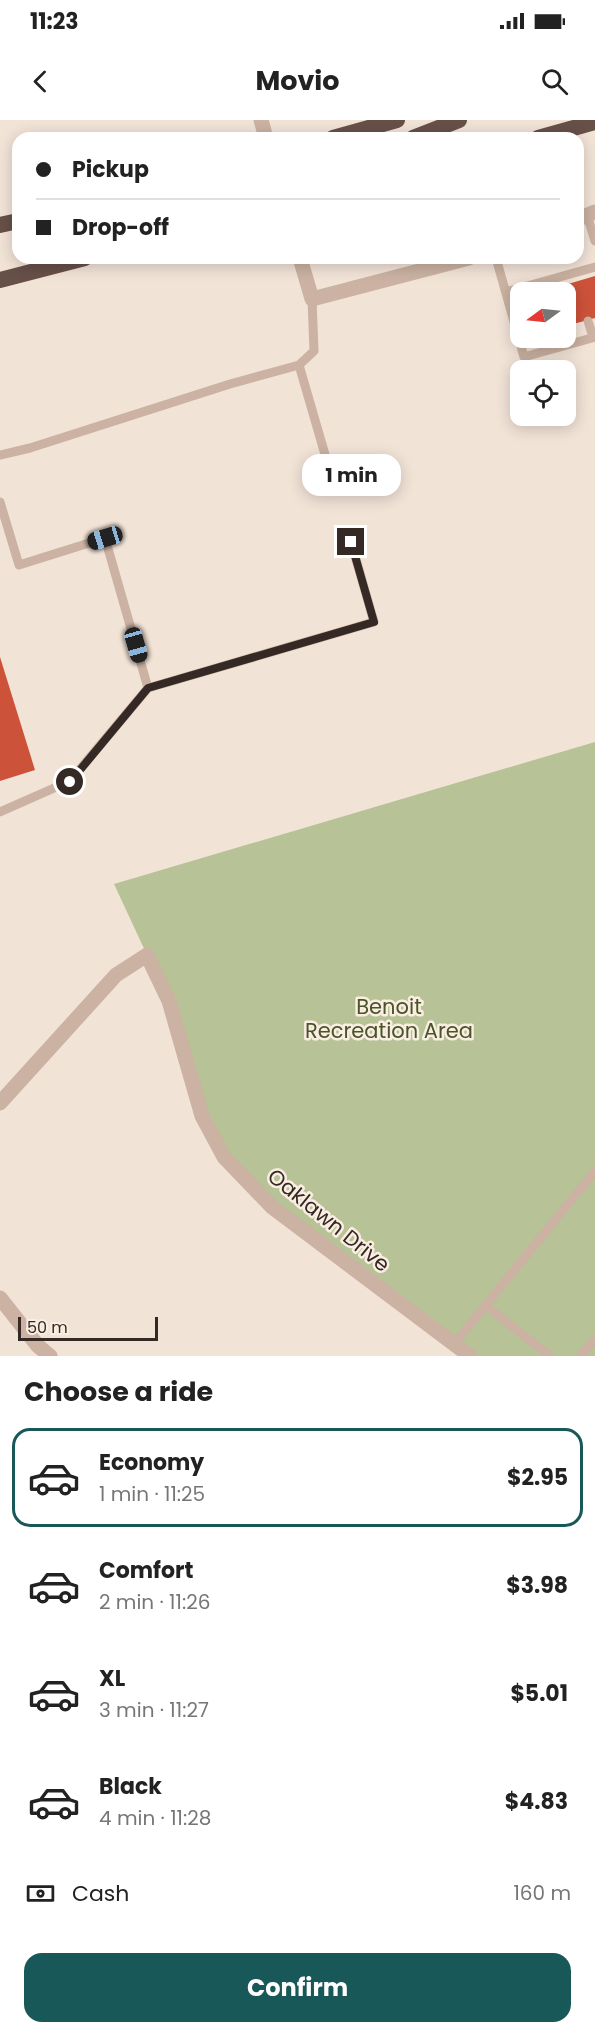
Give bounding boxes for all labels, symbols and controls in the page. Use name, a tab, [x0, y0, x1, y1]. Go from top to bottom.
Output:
text: 11:23	[30, 6, 79, 37]
text: Movio	[255, 62, 340, 99]
icon: back	[24, 65, 57, 98]
icon: search	[538, 65, 571, 98]
text: Pickup	[72, 154, 149, 185]
text: Drop-off	[72, 212, 169, 243]
north arrow	[510, 282, 576, 348]
map controls	[510, 282, 576, 426]
button: locate	[510, 360, 576, 426]
callout: 1 min	[302, 455, 400, 497]
text: 1 min	[325, 461, 378, 489]
car	[85, 524, 125, 552]
route end	[337, 528, 364, 555]
car	[122, 625, 150, 665]
route start	[56, 768, 83, 795]
park label: Benoit Recreation Area	[305, 992, 473, 1045]
street label: Oaklawn Drive	[262, 1162, 396, 1278]
scale bar	[18, 1314, 158, 1342]
text: 50 m	[27, 1316, 68, 1339]
text: Choose a ride	[24, 1373, 213, 1410]
text: Economy	[99, 1447, 204, 1478]
icon: car	[27, 1451, 81, 1505]
text: $2.95	[507, 1462, 568, 1493]
text: 1 min · 11:25	[99, 1480, 205, 1508]
text: Comfort	[99, 1555, 193, 1586]
icon: car	[27, 1559, 81, 1613]
text: $3.98	[506, 1570, 568, 1601]
text: 2 min · 11:26	[99, 1588, 210, 1616]
text: XL	[99, 1663, 125, 1694]
icon: car	[27, 1667, 81, 1721]
text: $5.01	[510, 1678, 568, 1709]
text: 3 min · 11:27	[99, 1696, 209, 1724]
text: Black	[99, 1771, 162, 1802]
icon: car	[27, 1775, 81, 1829]
text: $4.83	[505, 1786, 568, 1817]
text: 4 min · 11:28	[99, 1804, 211, 1832]
icon: cash	[24, 1877, 57, 1910]
text: Cash	[72, 1878, 129, 1909]
text: 160 m	[513, 1879, 571, 1907]
button: Confirm	[24, 1953, 571, 2022]

